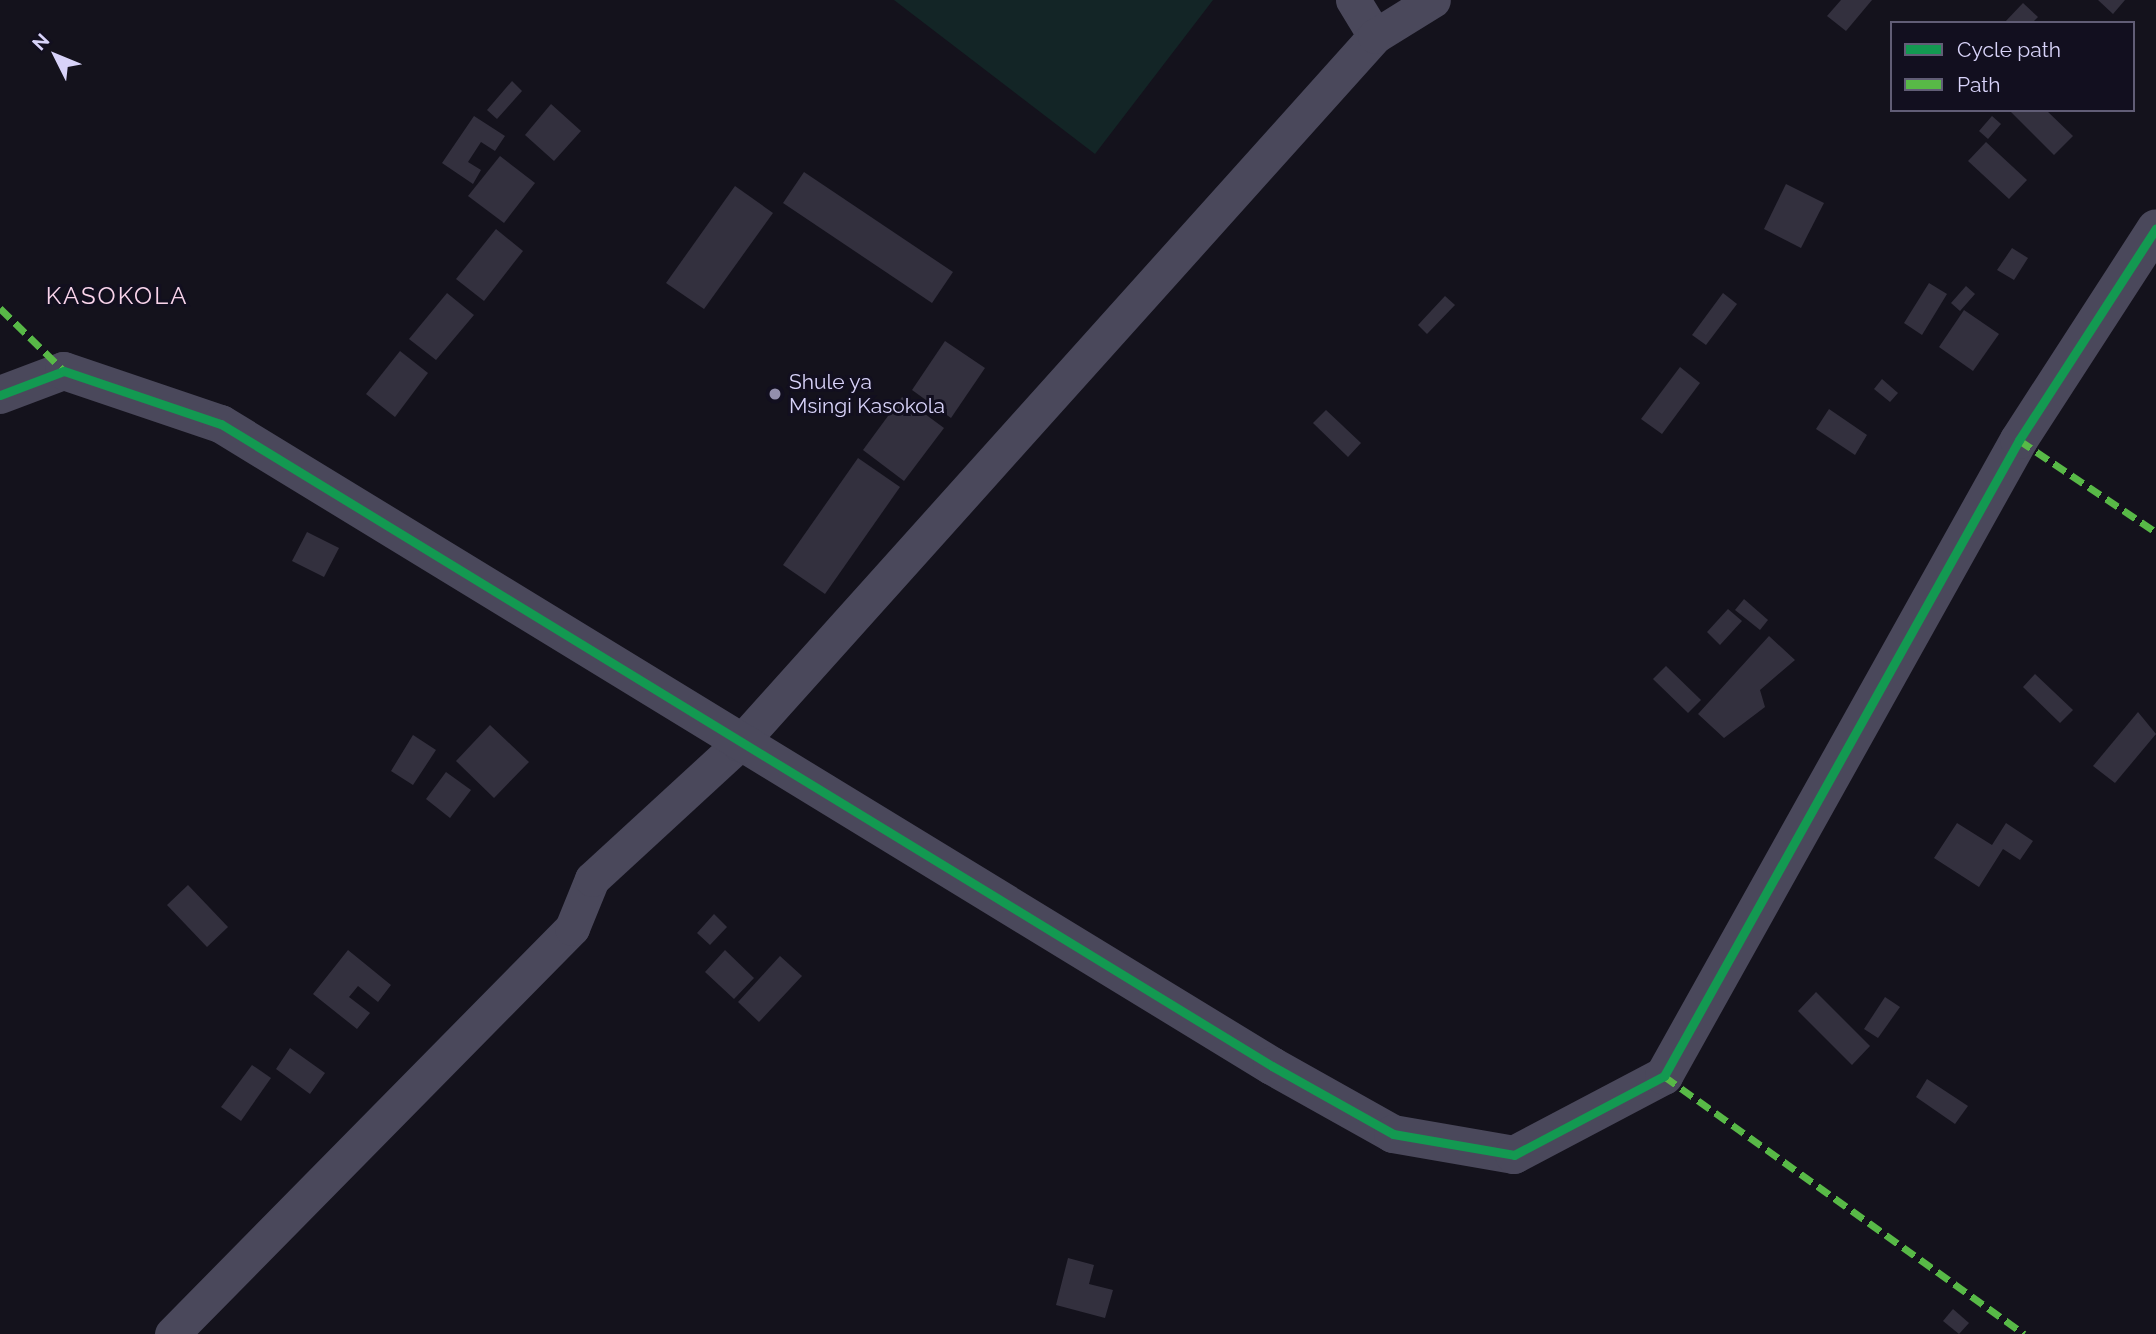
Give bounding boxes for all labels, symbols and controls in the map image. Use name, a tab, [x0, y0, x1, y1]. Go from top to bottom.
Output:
north arrow	[21, 21, 91, 91]
legend	[1890, 21, 2135, 112]
text: N	[28, 29, 54, 54]
text: Cycle path	[1957, 37, 2061, 62]
text: Path	[1957, 72, 2001, 97]
district label: KASOKOLA	[47, 282, 187, 310]
place label: Shule ya Msingi Kasokola	[789, 369, 945, 419]
marker: Shule ya Msingi Kasokola	[767, 386, 783, 402]

